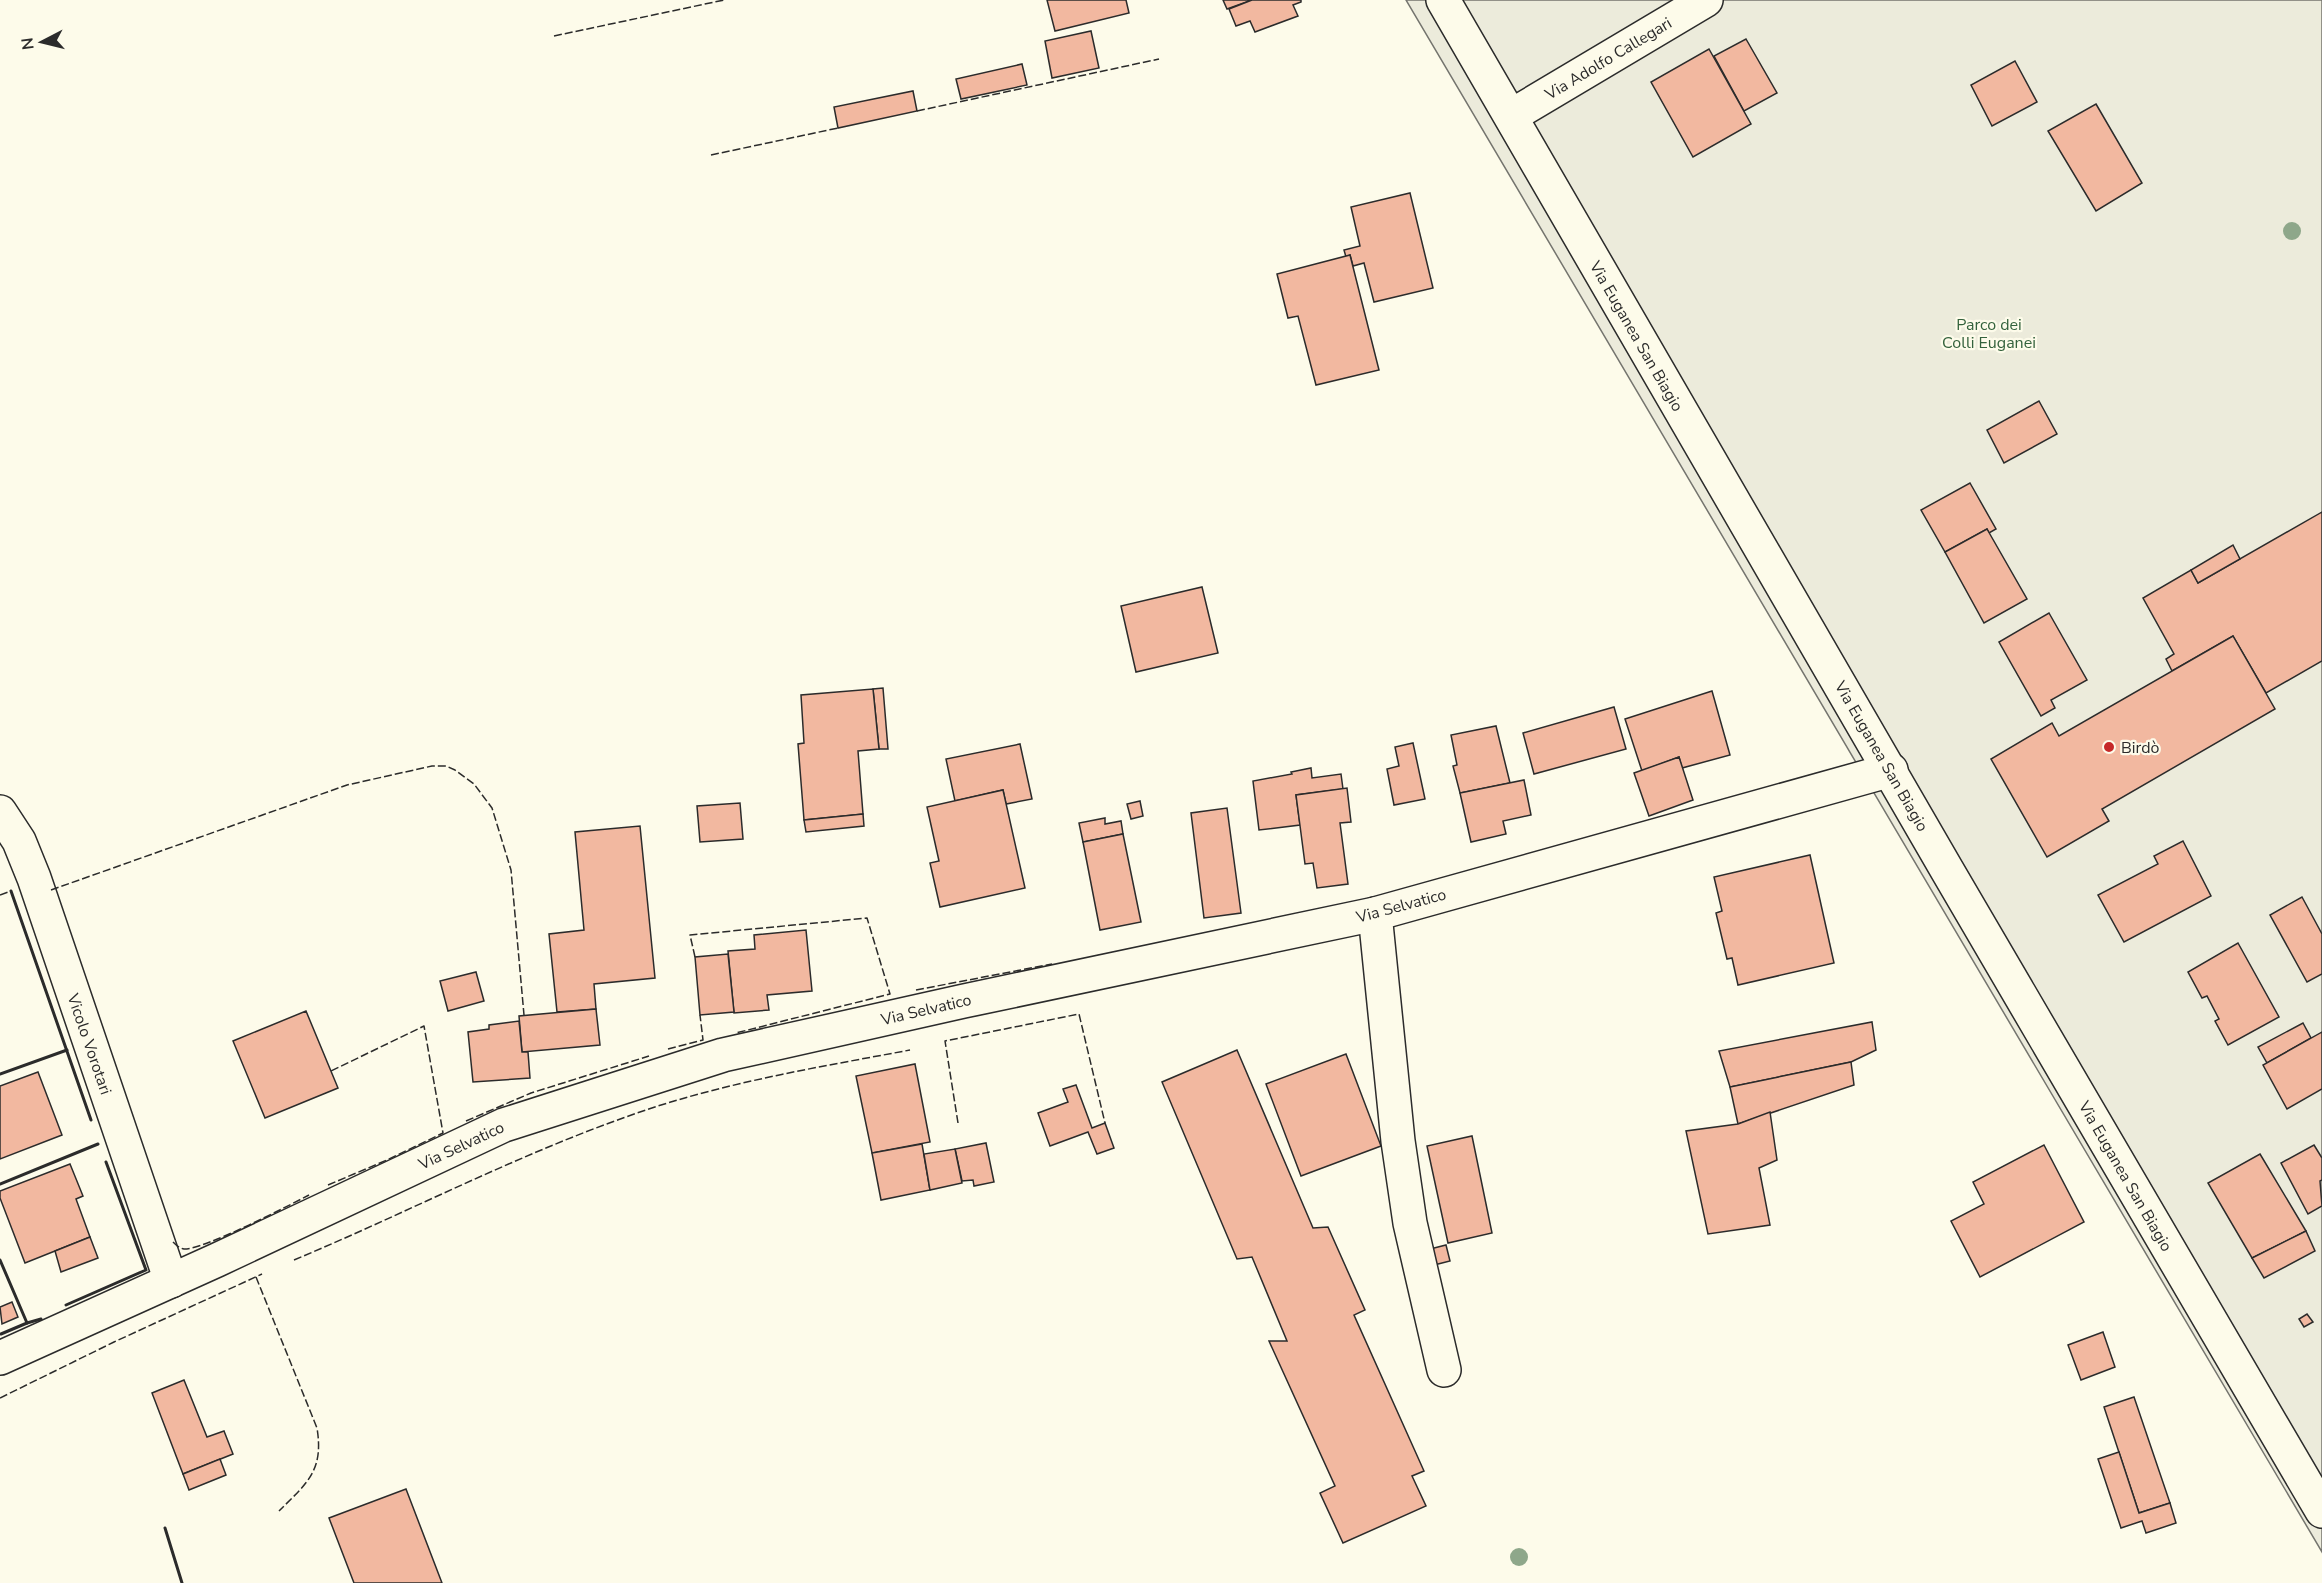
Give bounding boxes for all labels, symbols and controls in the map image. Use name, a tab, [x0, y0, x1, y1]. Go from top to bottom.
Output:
north arrow	[12, 12, 72, 72]
street label: Via Adolfo Callegari	[1540, 12, 1676, 106]
text: N	[16, 36, 40, 51]
street label: Via Euganea San Biagio	[1584, 256, 1688, 416]
park label: Parco dei Colli Euganei	[1942, 314, 2036, 354]
street label: Via Euganea San Biagio	[1829, 676, 1933, 836]
place label: Birdò	[2121, 737, 2159, 759]
marker: Birdò	[2102, 740, 2116, 754]
street label: Via Selvatico	[1353, 883, 1449, 929]
street label: Via Selvatico	[878, 989, 974, 1031]
street label: Vicolo Vorotari	[61, 990, 117, 1098]
street label: Via Euganea San Biagio	[2073, 1096, 2177, 1256]
street label: Via Selvatico	[414, 1116, 508, 1176]

